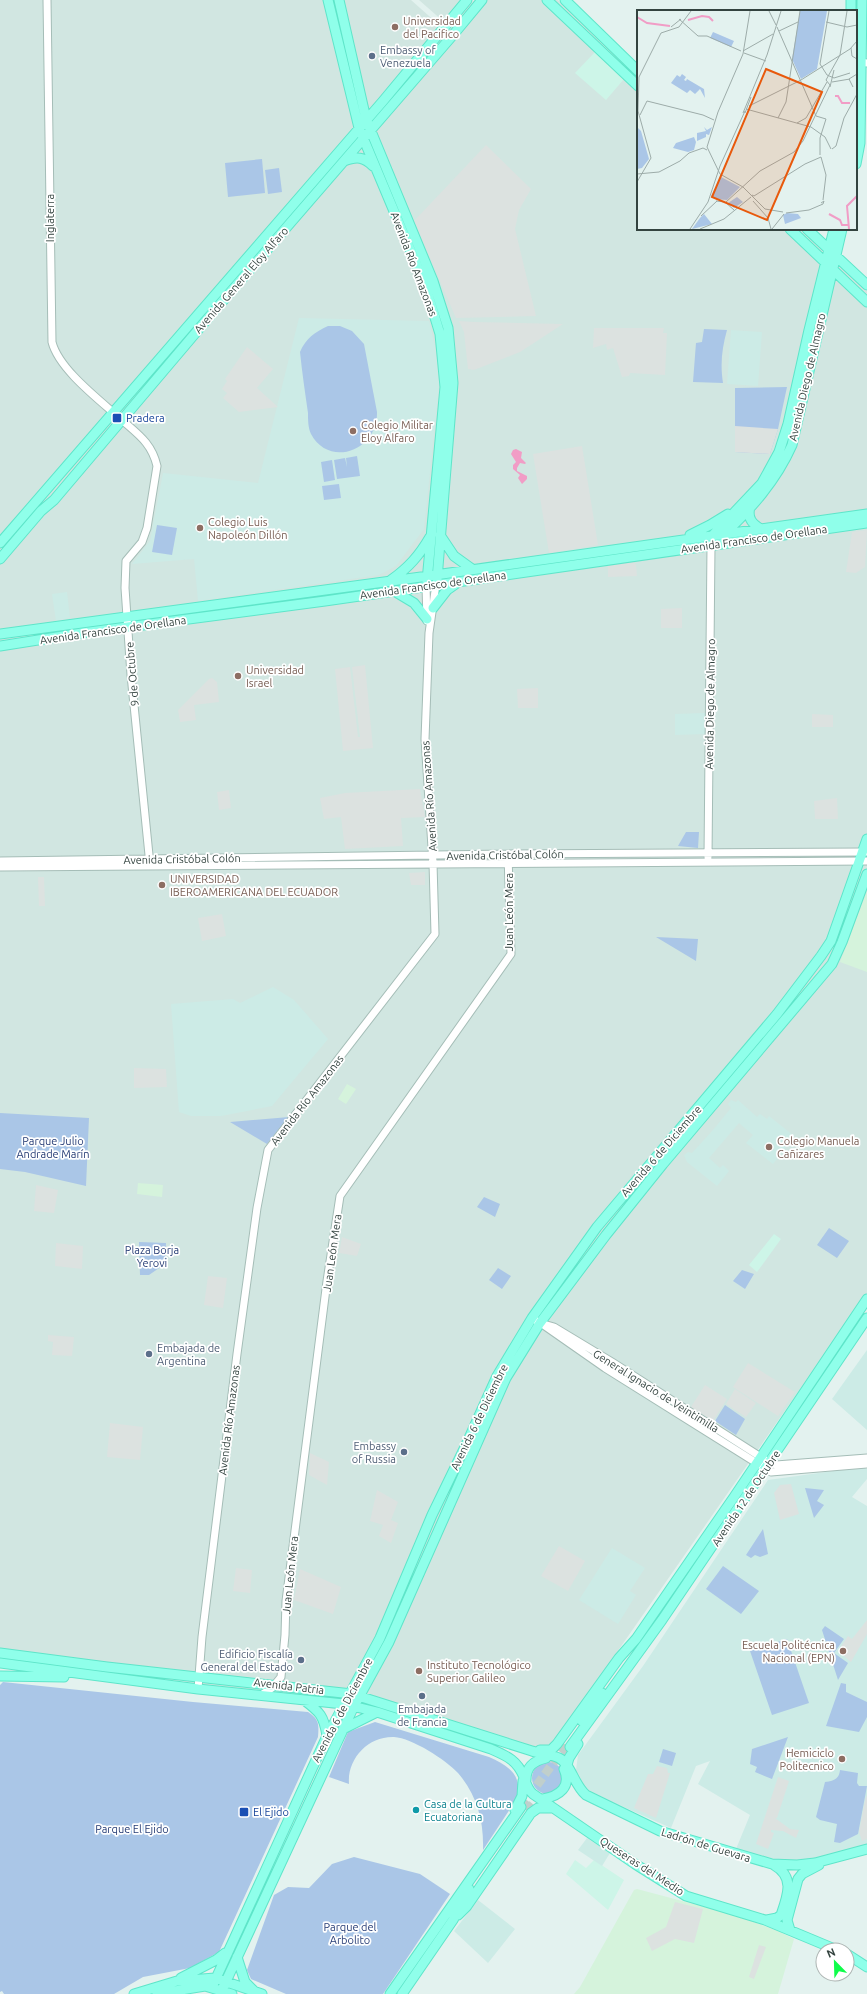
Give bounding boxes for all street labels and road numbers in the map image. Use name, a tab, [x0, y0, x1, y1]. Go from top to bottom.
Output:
street label: Inglaterra	[44, 194, 56, 242]
street label: Avenida Río Amazonas	[389, 210, 440, 318]
street label: Avenida General Eloy Alfaro	[192, 224, 290, 336]
street label: Avenida Diego de Almagro	[786, 312, 828, 442]
street label: Avenida Francisco de Orellana	[680, 523, 828, 555]
street label: Avenida Francisco de Orellana	[359, 569, 507, 601]
street label: Avenida Francisco de Orellana	[39, 614, 187, 646]
street label: Avenida Diego de Almagro	[703, 638, 717, 770]
street label: 9 de Octubre	[123, 641, 141, 707]
street label: Avenida Río Amazonas	[419, 740, 439, 852]
street label: Avenida Cristóbal Colón	[446, 848, 564, 862]
street label: Avenida Cristóbal Colón	[123, 852, 241, 866]
street label: Juan León Mera	[503, 873, 515, 951]
street label: Avenida Río Amazonas	[268, 1052, 346, 1147]
street label: Avenida 6 de Diciembre	[618, 1103, 704, 1199]
street label: Juan León Mera	[321, 1213, 343, 1293]
street label: General Ignacio de Veintimilla	[591, 1347, 721, 1435]
street label: Avenida 6 de Diciembre	[448, 1362, 510, 1472]
street label: Avenida Río Amazonas	[216, 1364, 242, 1476]
street label: Avenida 12 de Octubre	[709, 1448, 783, 1548]
street label: Juan León Mera	[280, 1535, 300, 1615]
street label: Avenida 6 de Diciembre	[309, 1656, 375, 1764]
street label: Avenida Patria	[253, 1676, 325, 1696]
street label: Ladrón de Guevara	[660, 1826, 752, 1864]
street label: Queseras del Medio	[598, 1834, 686, 1898]

